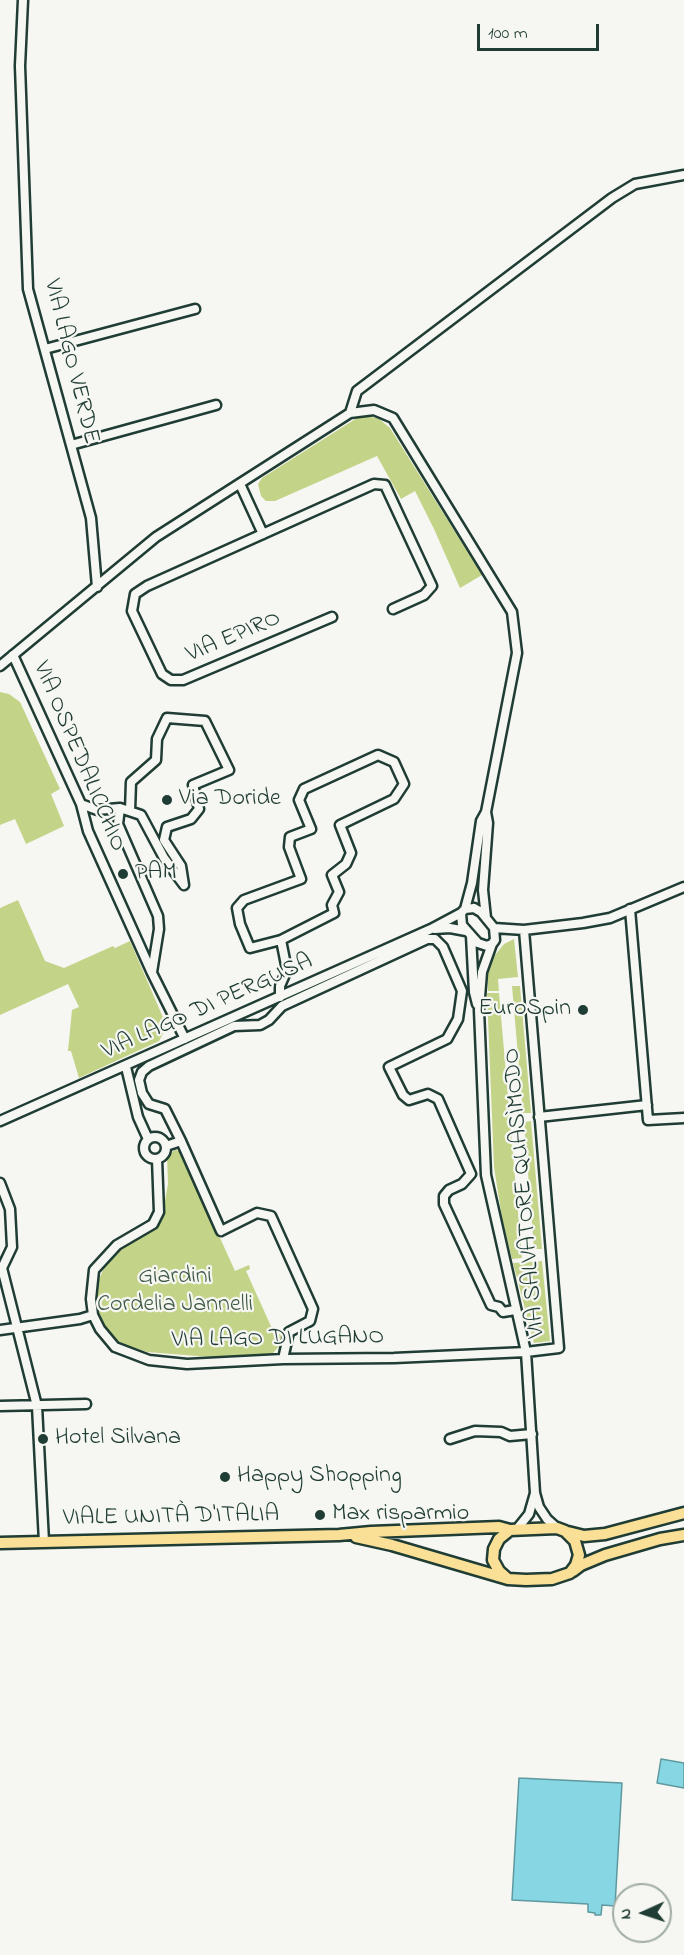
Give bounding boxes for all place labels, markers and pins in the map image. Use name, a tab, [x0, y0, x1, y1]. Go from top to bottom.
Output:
place label: Via Doride	[179, 786, 281, 814]
marker: Via Doride	[160, 793, 174, 807]
place label: PAM	[135, 860, 177, 888]
marker: PAM	[116, 867, 130, 881]
place label: EuroSpin	[478, 996, 571, 1024]
marker: EuroSpin	[576, 1003, 590, 1017]
place label: Hotel Silvana	[55, 1425, 181, 1453]
marker: Hotel Silvana	[36, 1432, 50, 1446]
place label: Happy Shopping	[237, 1463, 402, 1491]
marker: Happy Shopping	[218, 1470, 232, 1484]
place label: Max risparmio	[332, 1501, 469, 1529]
marker: Max risparmio	[313, 1508, 327, 1522]

